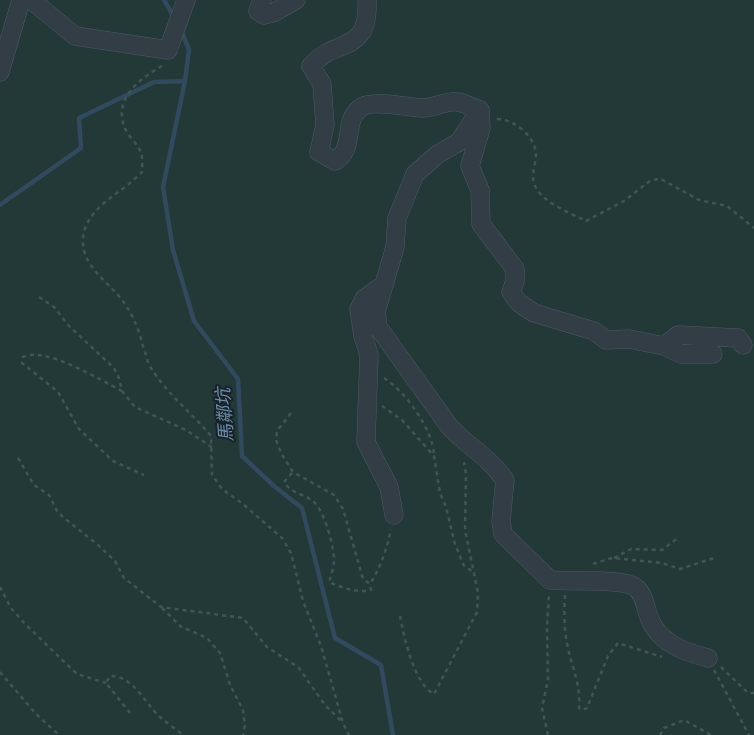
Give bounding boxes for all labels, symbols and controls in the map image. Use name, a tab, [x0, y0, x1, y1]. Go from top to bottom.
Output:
water label: 馬鄰坑	[212, 384, 238, 443]

